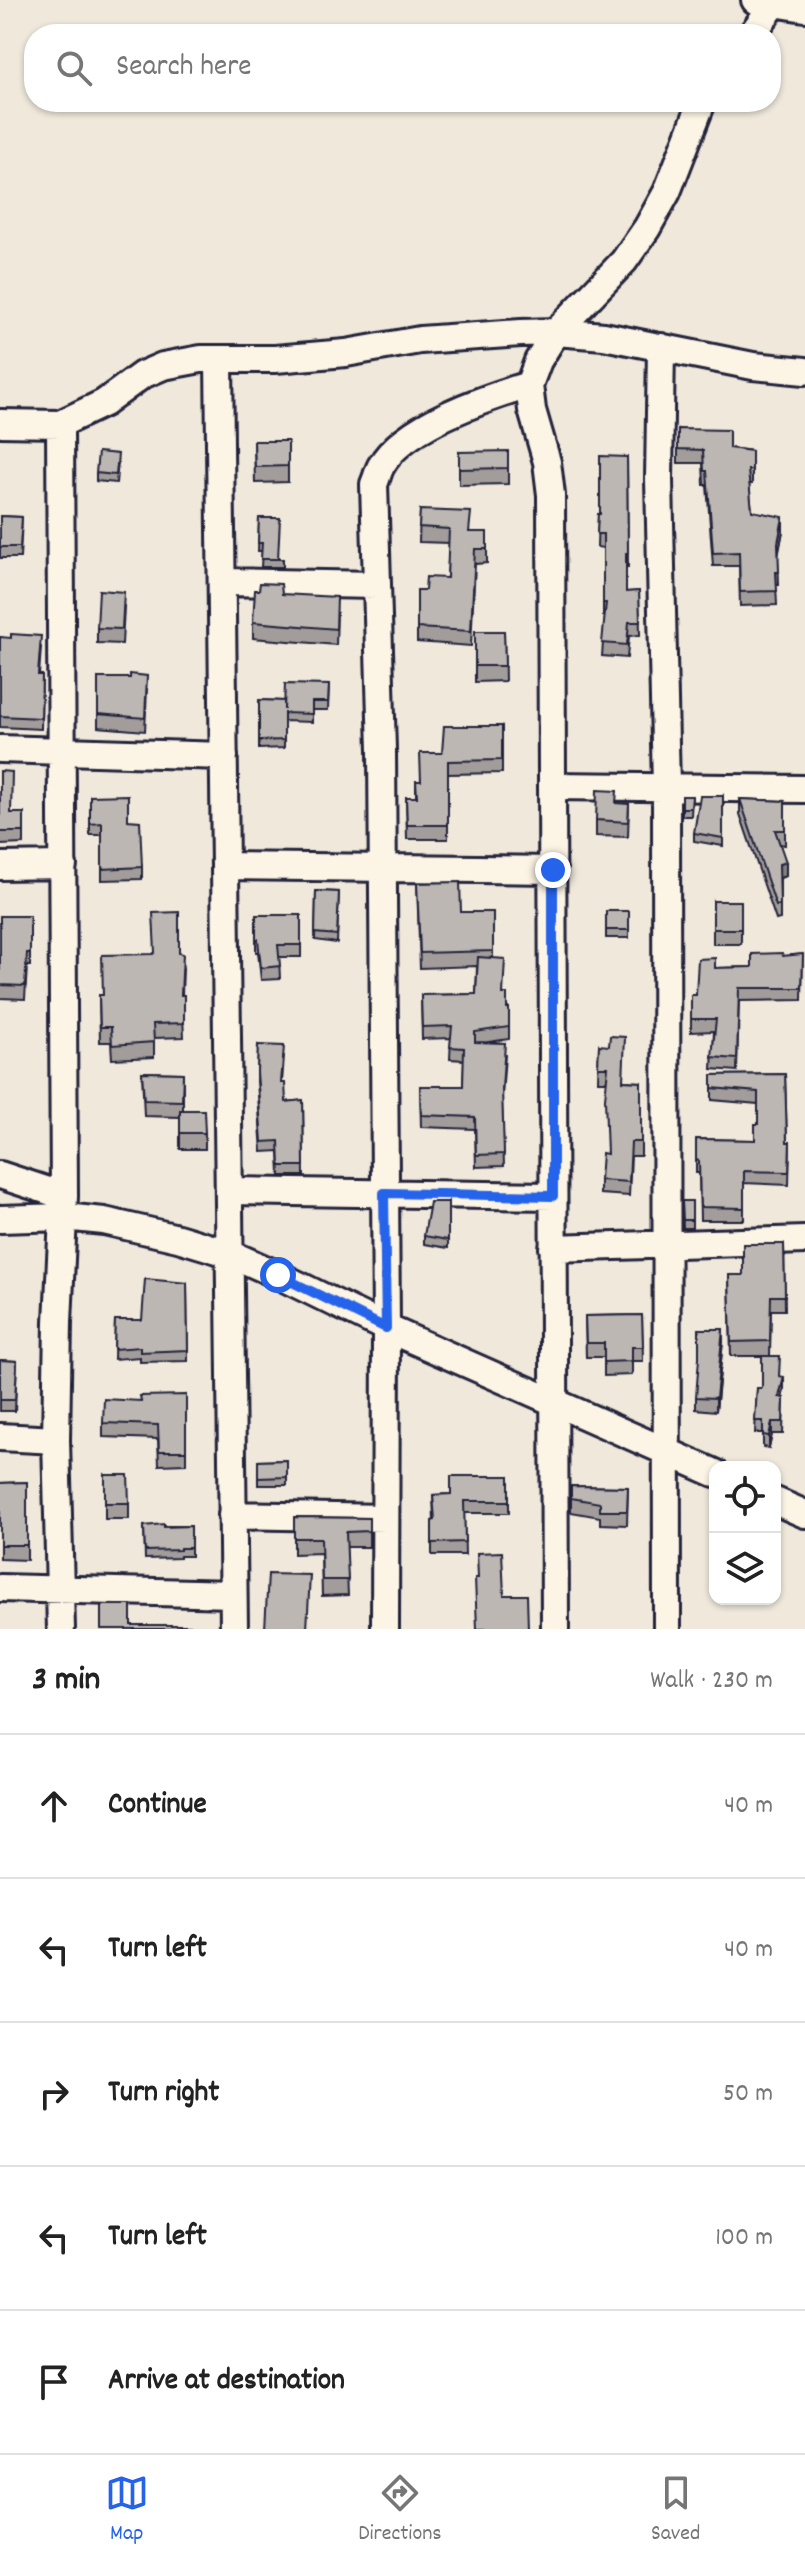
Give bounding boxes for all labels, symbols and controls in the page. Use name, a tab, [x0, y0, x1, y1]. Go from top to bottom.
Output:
search box	[24, 24, 781, 112]
icon: search	[52, 46, 96, 90]
text: Search here	[116, 47, 252, 90]
route end	[535, 852, 571, 888]
route start	[260, 1257, 296, 1293]
map controls	[709, 1461, 781, 1605]
button: locate	[709, 1461, 781, 1533]
button: layers	[709, 1533, 781, 1605]
text: 3 min	[32, 1657, 100, 1706]
text: Walk · 230 m	[650, 1663, 773, 1700]
icon: ahead	[32, 1784, 76, 1828]
text: Continue	[108, 1785, 207, 1828]
text: 40 m	[724, 1788, 773, 1825]
icon: left	[32, 1928, 76, 1972]
text: Turn left	[108, 1929, 207, 1972]
text: 40 m	[724, 1932, 773, 1969]
icon: right	[32, 2072, 76, 2116]
text: Turn right	[108, 2073, 219, 2116]
text: 50 m	[723, 2076, 773, 2113]
icon: left	[32, 2216, 76, 2260]
text: Turn left	[108, 2217, 207, 2260]
text: 100 m	[715, 2220, 773, 2257]
icon: arrive	[32, 2360, 76, 2404]
text: Arrive at destination	[108, 2361, 345, 2404]
tab: Map	[105, 2471, 149, 2550]
tab: Directions	[358, 2471, 442, 2550]
tab: Saved	[651, 2471, 700, 2550]

